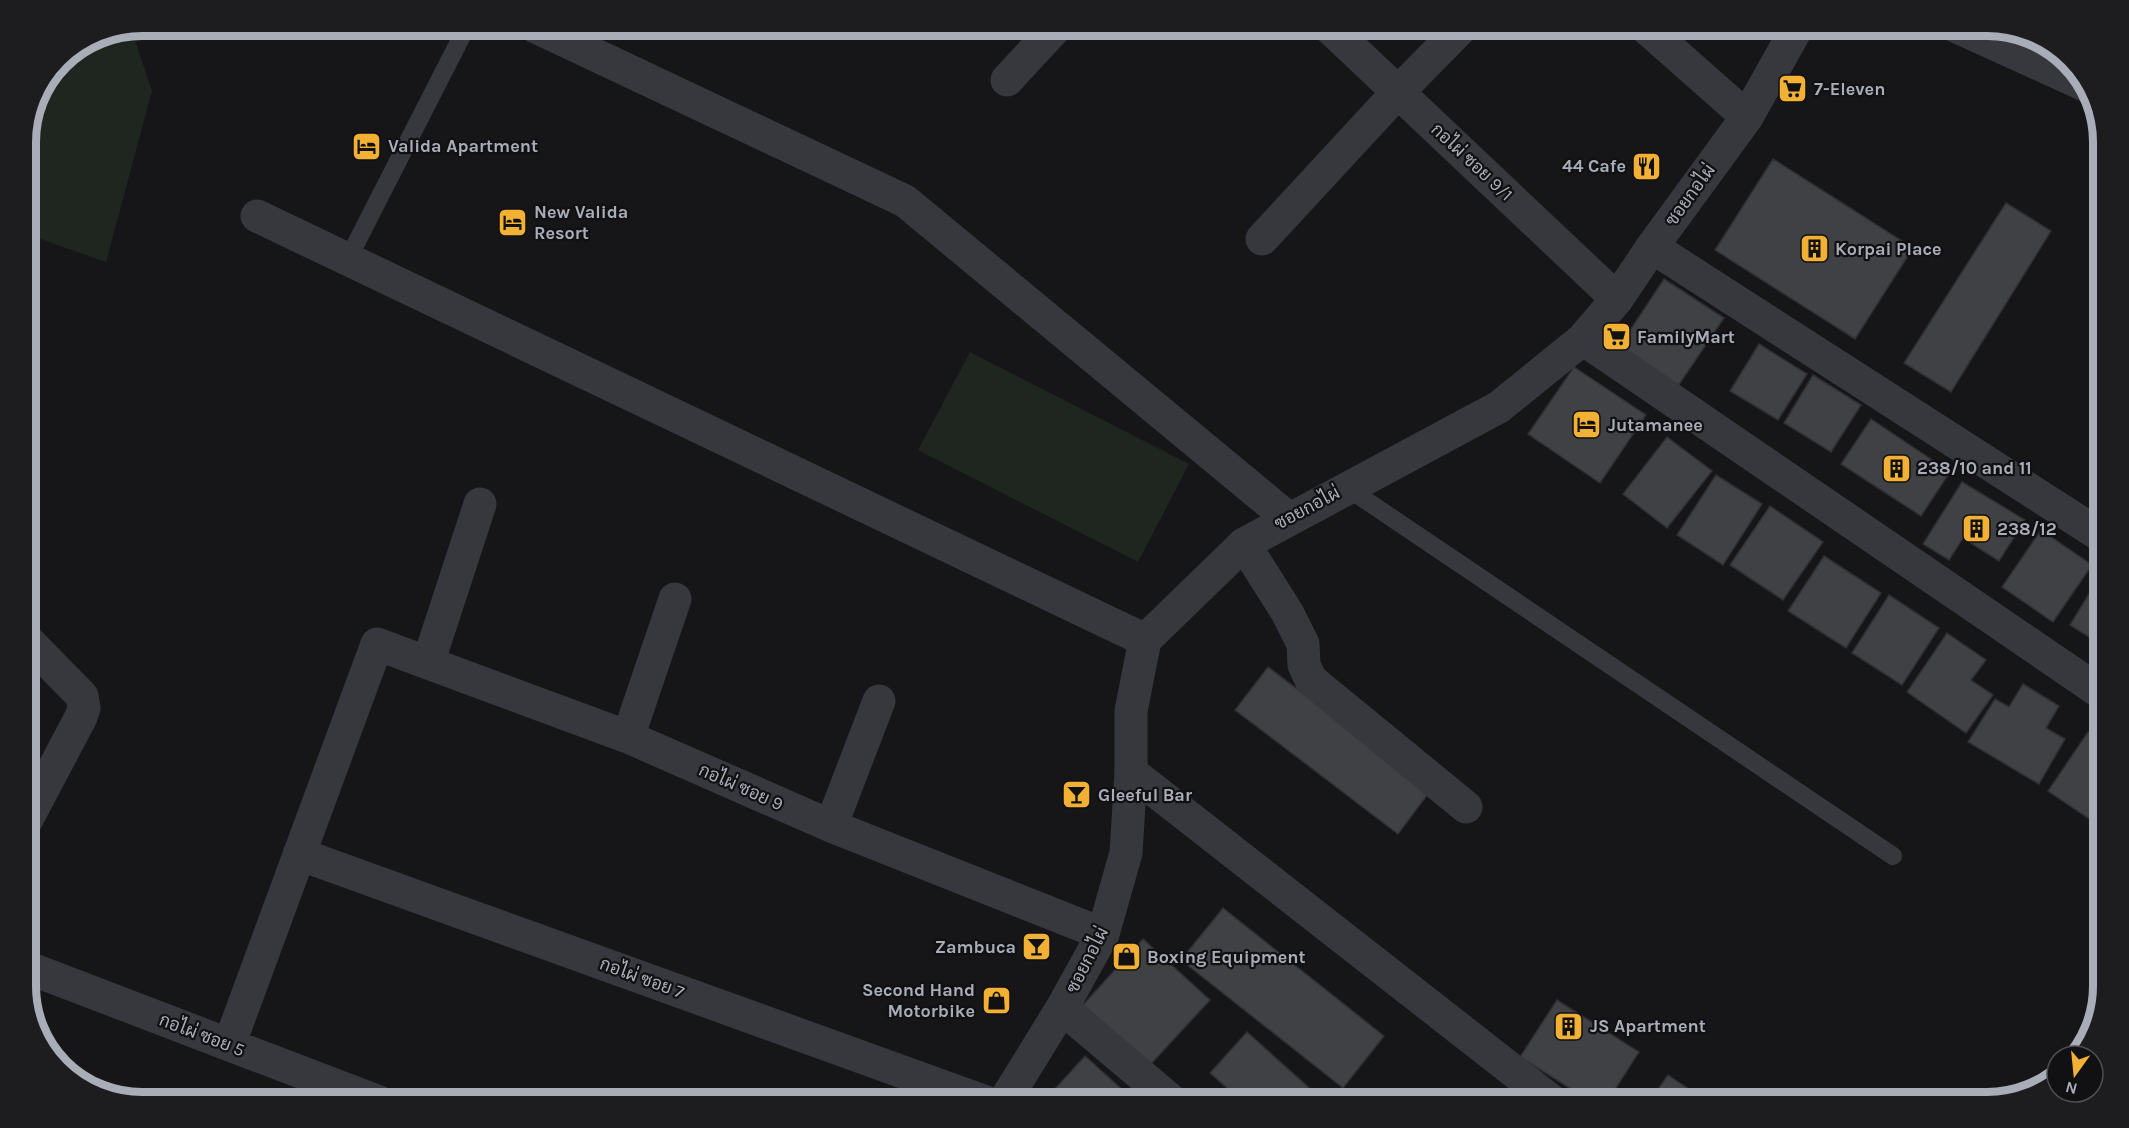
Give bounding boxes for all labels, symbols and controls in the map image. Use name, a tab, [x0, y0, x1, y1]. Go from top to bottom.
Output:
supermarket icon: 7-Eleven	[1777, 73, 1809, 105]
place label: 7-Eleven	[1814, 78, 1885, 100]
street label: กอไผ่ ซอย 9/1	[1427, 117, 1519, 205]
hotel icon: Valida Apartment	[351, 130, 383, 162]
place label: Valida Apartment	[388, 135, 538, 157]
restaurant icon: 44 Cafe	[1631, 150, 1663, 182]
place label: 44 Cafe	[1562, 155, 1626, 177]
street label: ซอยกอไผ่	[1659, 159, 1720, 230]
place label: New Valida Resort	[534, 201, 628, 244]
hotel icon: New Valida Resort	[497, 206, 529, 238]
building icon: Korpai Place	[1798, 233, 1830, 265]
place label: Korpai Place	[1835, 238, 1942, 260]
supermarket icon: FamilyMart	[1600, 321, 1632, 353]
place label: FamilyMart	[1637, 326, 1735, 348]
hotel icon: Jutamanee	[1571, 409, 1603, 441]
place label: Jutamanee	[1608, 414, 1703, 436]
building icon: 238/10 and 11	[1880, 452, 1912, 484]
place label: 238/10 and 11	[1917, 457, 2032, 479]
street label: ซอยกอไผ่	[1270, 480, 1344, 534]
building icon: 238/12	[1960, 513, 1992, 545]
place label: 238/12	[1997, 518, 2057, 540]
street label: กอไผ่ ซอย 9	[695, 757, 787, 815]
bar icon: Gleeful Bar	[1061, 779, 1093, 811]
place label: Gleeful Bar	[1098, 784, 1192, 806]
street label: ซอยกอไผ่	[1059, 922, 1113, 997]
bar icon: Zambuca	[1021, 931, 1053, 963]
place label: Zambuca	[935, 936, 1016, 958]
shop icon: Boxing Equipment	[1110, 941, 1142, 973]
place label: Boxing Equipment	[1147, 946, 1306, 968]
street label: กอไผ่ ซอย 7	[597, 951, 688, 1004]
place label: Second Hand Motorbike	[862, 979, 975, 1022]
shop icon: Second Hand Motorbike	[980, 984, 1012, 1016]
street label: กอไผ่ ซอย 5	[156, 1007, 249, 1061]
building icon: JS Apartment	[1553, 1010, 1585, 1042]
place label: JS Apartment	[1590, 1015, 1706, 1037]
north arrow	[2045, 1044, 2105, 1104]
text: N	[2063, 1077, 2079, 1099]

